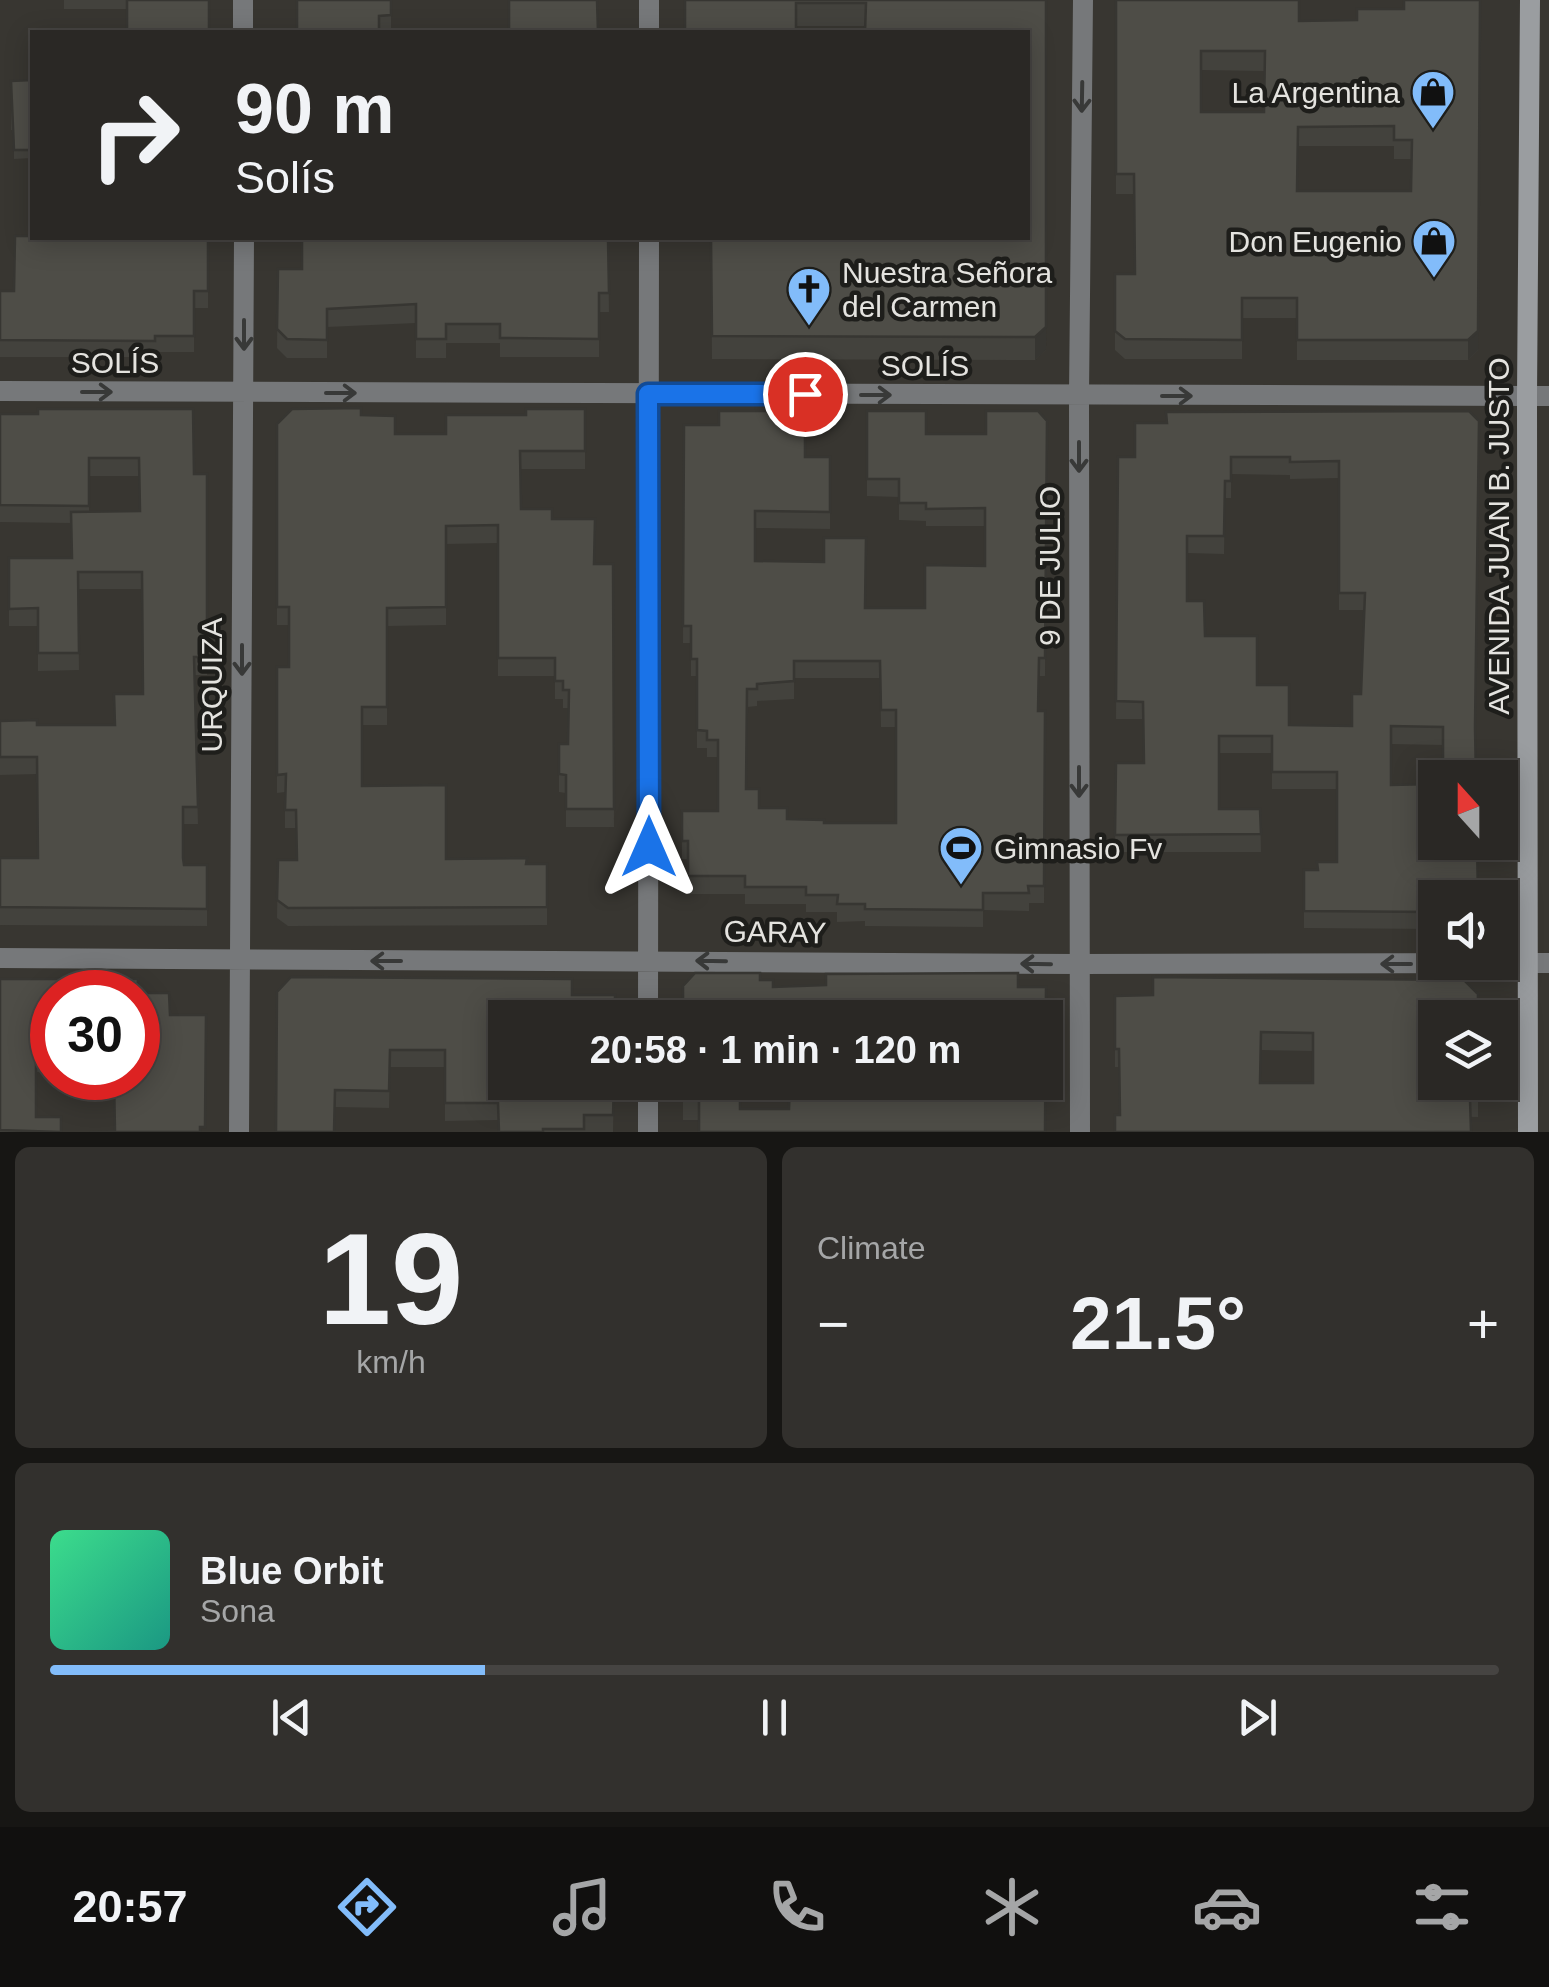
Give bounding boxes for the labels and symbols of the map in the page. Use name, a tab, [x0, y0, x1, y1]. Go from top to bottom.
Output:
shop icon: La Argentina	[1410, 69, 1456, 130]
place label: La Argentina	[1232, 76, 1400, 109]
one-way arrow	[1072, 80, 1092, 113]
shop icon: Don Eugenio	[1411, 218, 1457, 279]
place label: Don Eugenio	[1229, 225, 1402, 258]
place label: Nuestra Señora del Carmen	[842, 256, 1052, 323]
church icon: Nuestra Señora del Carmen	[786, 266, 832, 327]
one-way arrow	[234, 318, 254, 350]
street label: SOLÍS	[71, 346, 159, 379]
street label: SOLÍS	[881, 349, 969, 382]
pin	[763, 352, 848, 437]
street label: AVENIDA JUAN B. JUSTO	[1482, 357, 1515, 715]
one-way arrow	[80, 382, 113, 402]
one-way arrow	[324, 384, 357, 402]
one-way arrow	[860, 385, 892, 404]
one-way arrow	[1160, 386, 1192, 406]
one-way arrow	[1070, 440, 1088, 473]
street label: 9 DE JULIO	[1033, 486, 1066, 646]
street label: URQUIZA	[195, 618, 228, 753]
one-way arrow	[232, 642, 252, 675]
north arrow	[1418, 760, 1518, 860]
one-way arrow	[1070, 766, 1088, 798]
position arrow	[597, 795, 701, 899]
sports icon: Gimnasio Fv	[938, 825, 984, 886]
place label: Gimnasio Fv	[994, 832, 1162, 865]
street label: GARAY	[723, 915, 827, 949]
one-way arrow	[371, 952, 404, 970]
one-way arrow	[696, 952, 728, 970]
one-way arrow	[1021, 954, 1054, 974]
one-way arrow	[1381, 954, 1413, 973]
speed limit sign: 30	[30, 970, 160, 1100]

